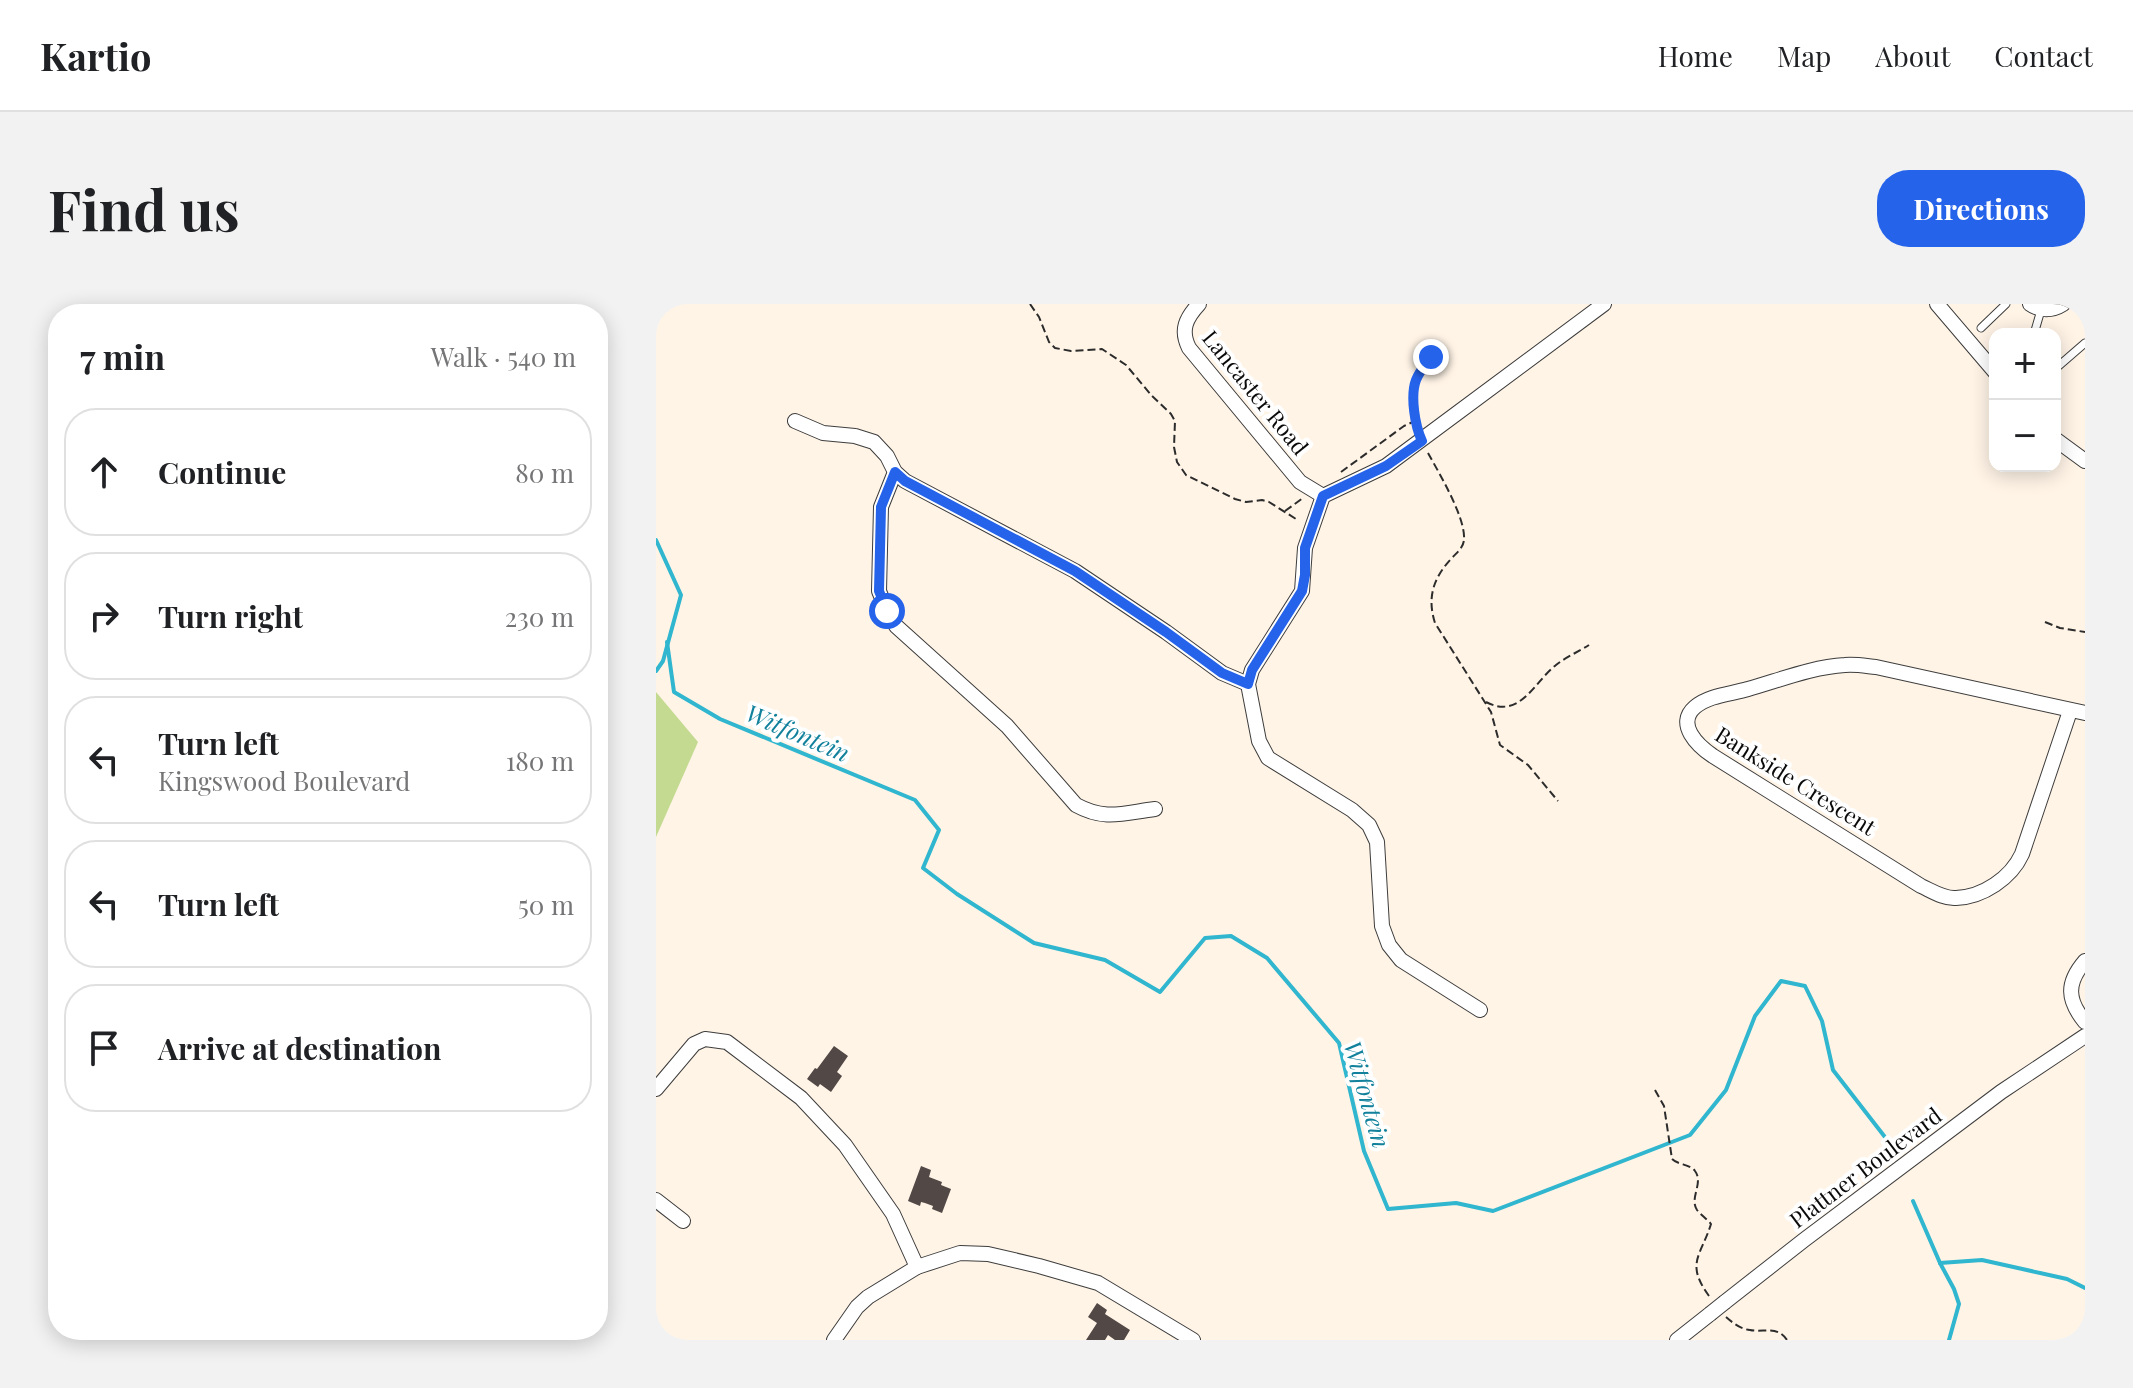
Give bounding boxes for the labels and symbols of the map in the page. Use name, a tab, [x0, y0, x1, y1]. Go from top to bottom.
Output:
street label: Lancaster Road	[1196, 323, 1316, 461]
route end	[1413, 339, 1449, 375]
route start	[869, 593, 905, 629]
water label: Witfontein	[741, 696, 855, 768]
street label: Bankside Crescent	[1710, 719, 1883, 842]
water label: Witfontein	[1337, 1037, 1399, 1151]
street label: Plattner Boulevard	[1783, 1100, 1947, 1234]

